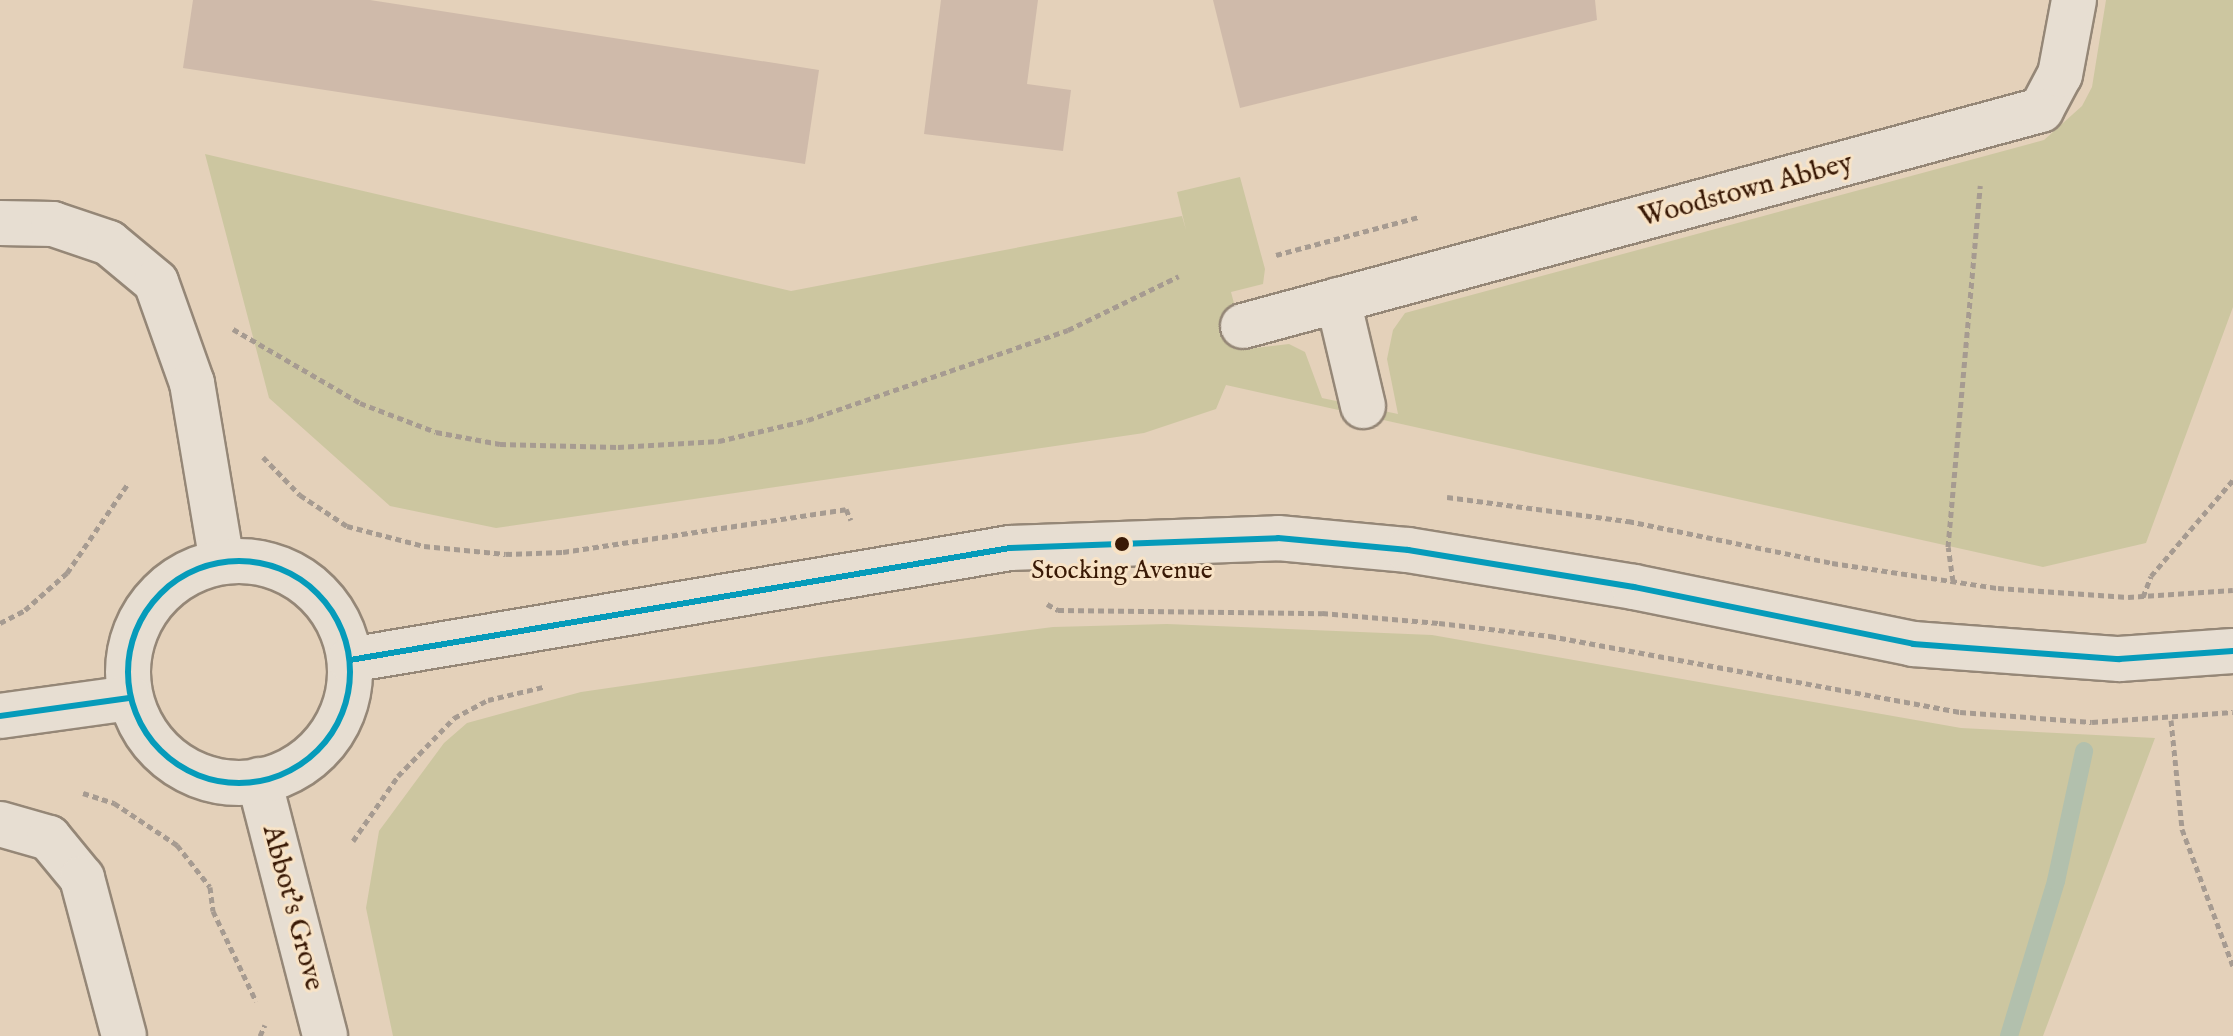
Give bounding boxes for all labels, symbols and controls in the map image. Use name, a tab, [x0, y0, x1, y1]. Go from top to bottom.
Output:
street label: Woodstown Abbey	[1636, 146, 1856, 236]
marker: Stocking Avenue	[1114, 536, 1130, 552]
place label: Stocking Avenue	[1031, 555, 1213, 587]
street label: Abbot's Grove	[254, 822, 330, 994]

